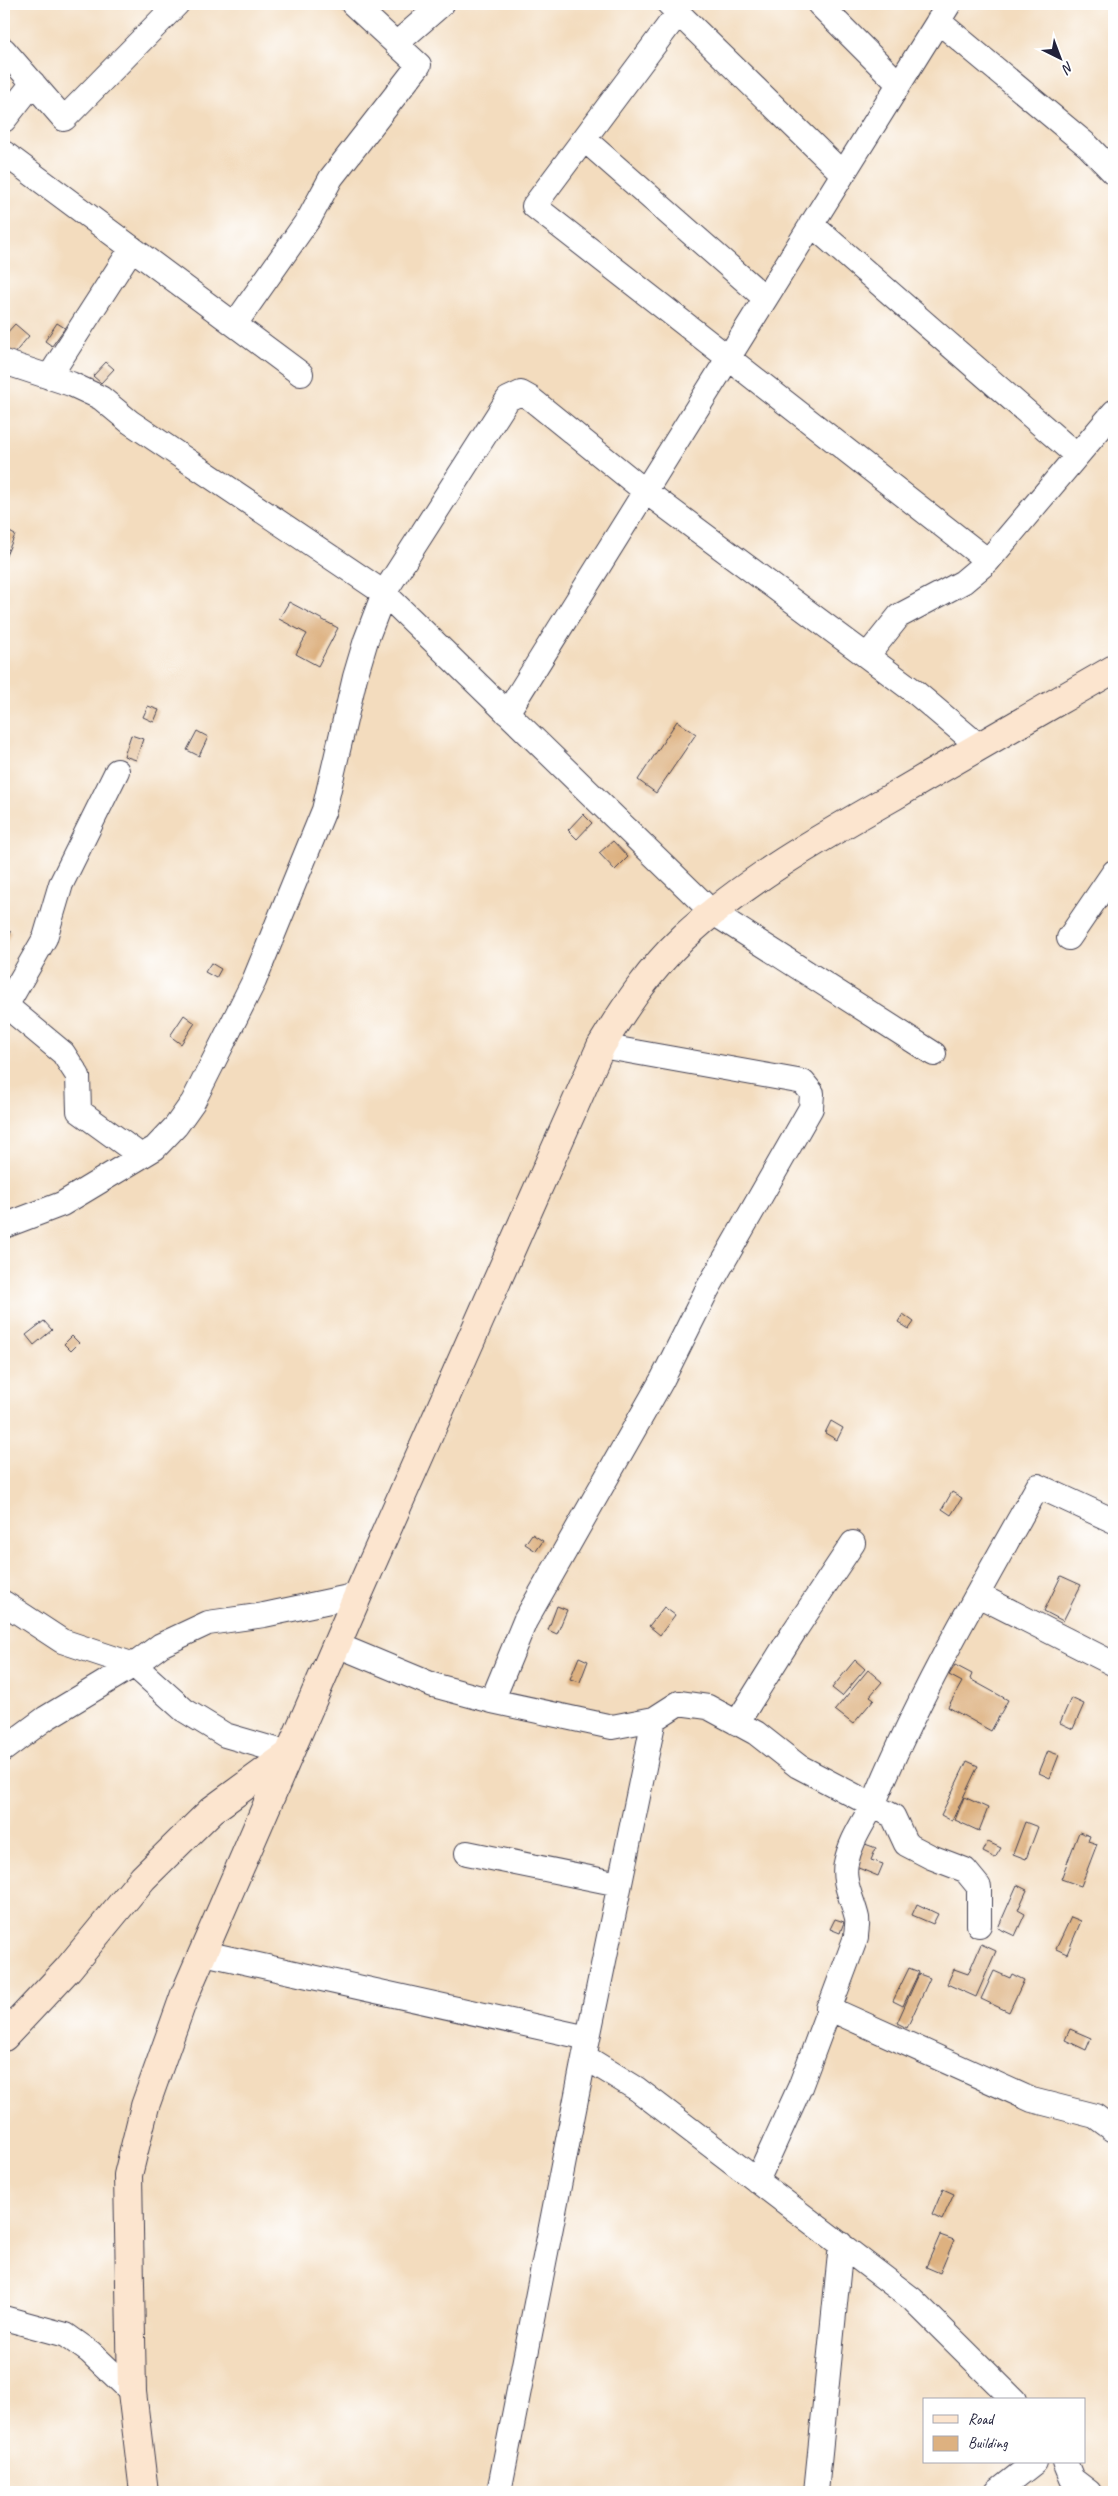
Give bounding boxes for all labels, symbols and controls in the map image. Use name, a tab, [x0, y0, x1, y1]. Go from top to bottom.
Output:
north arrow	[1036, 32, 1086, 82]
text: N	[1058, 58, 1077, 78]
legend	[923, 2398, 1086, 2464]
text: Road	[968, 2410, 995, 2429]
text: Building	[968, 2434, 1008, 2453]

